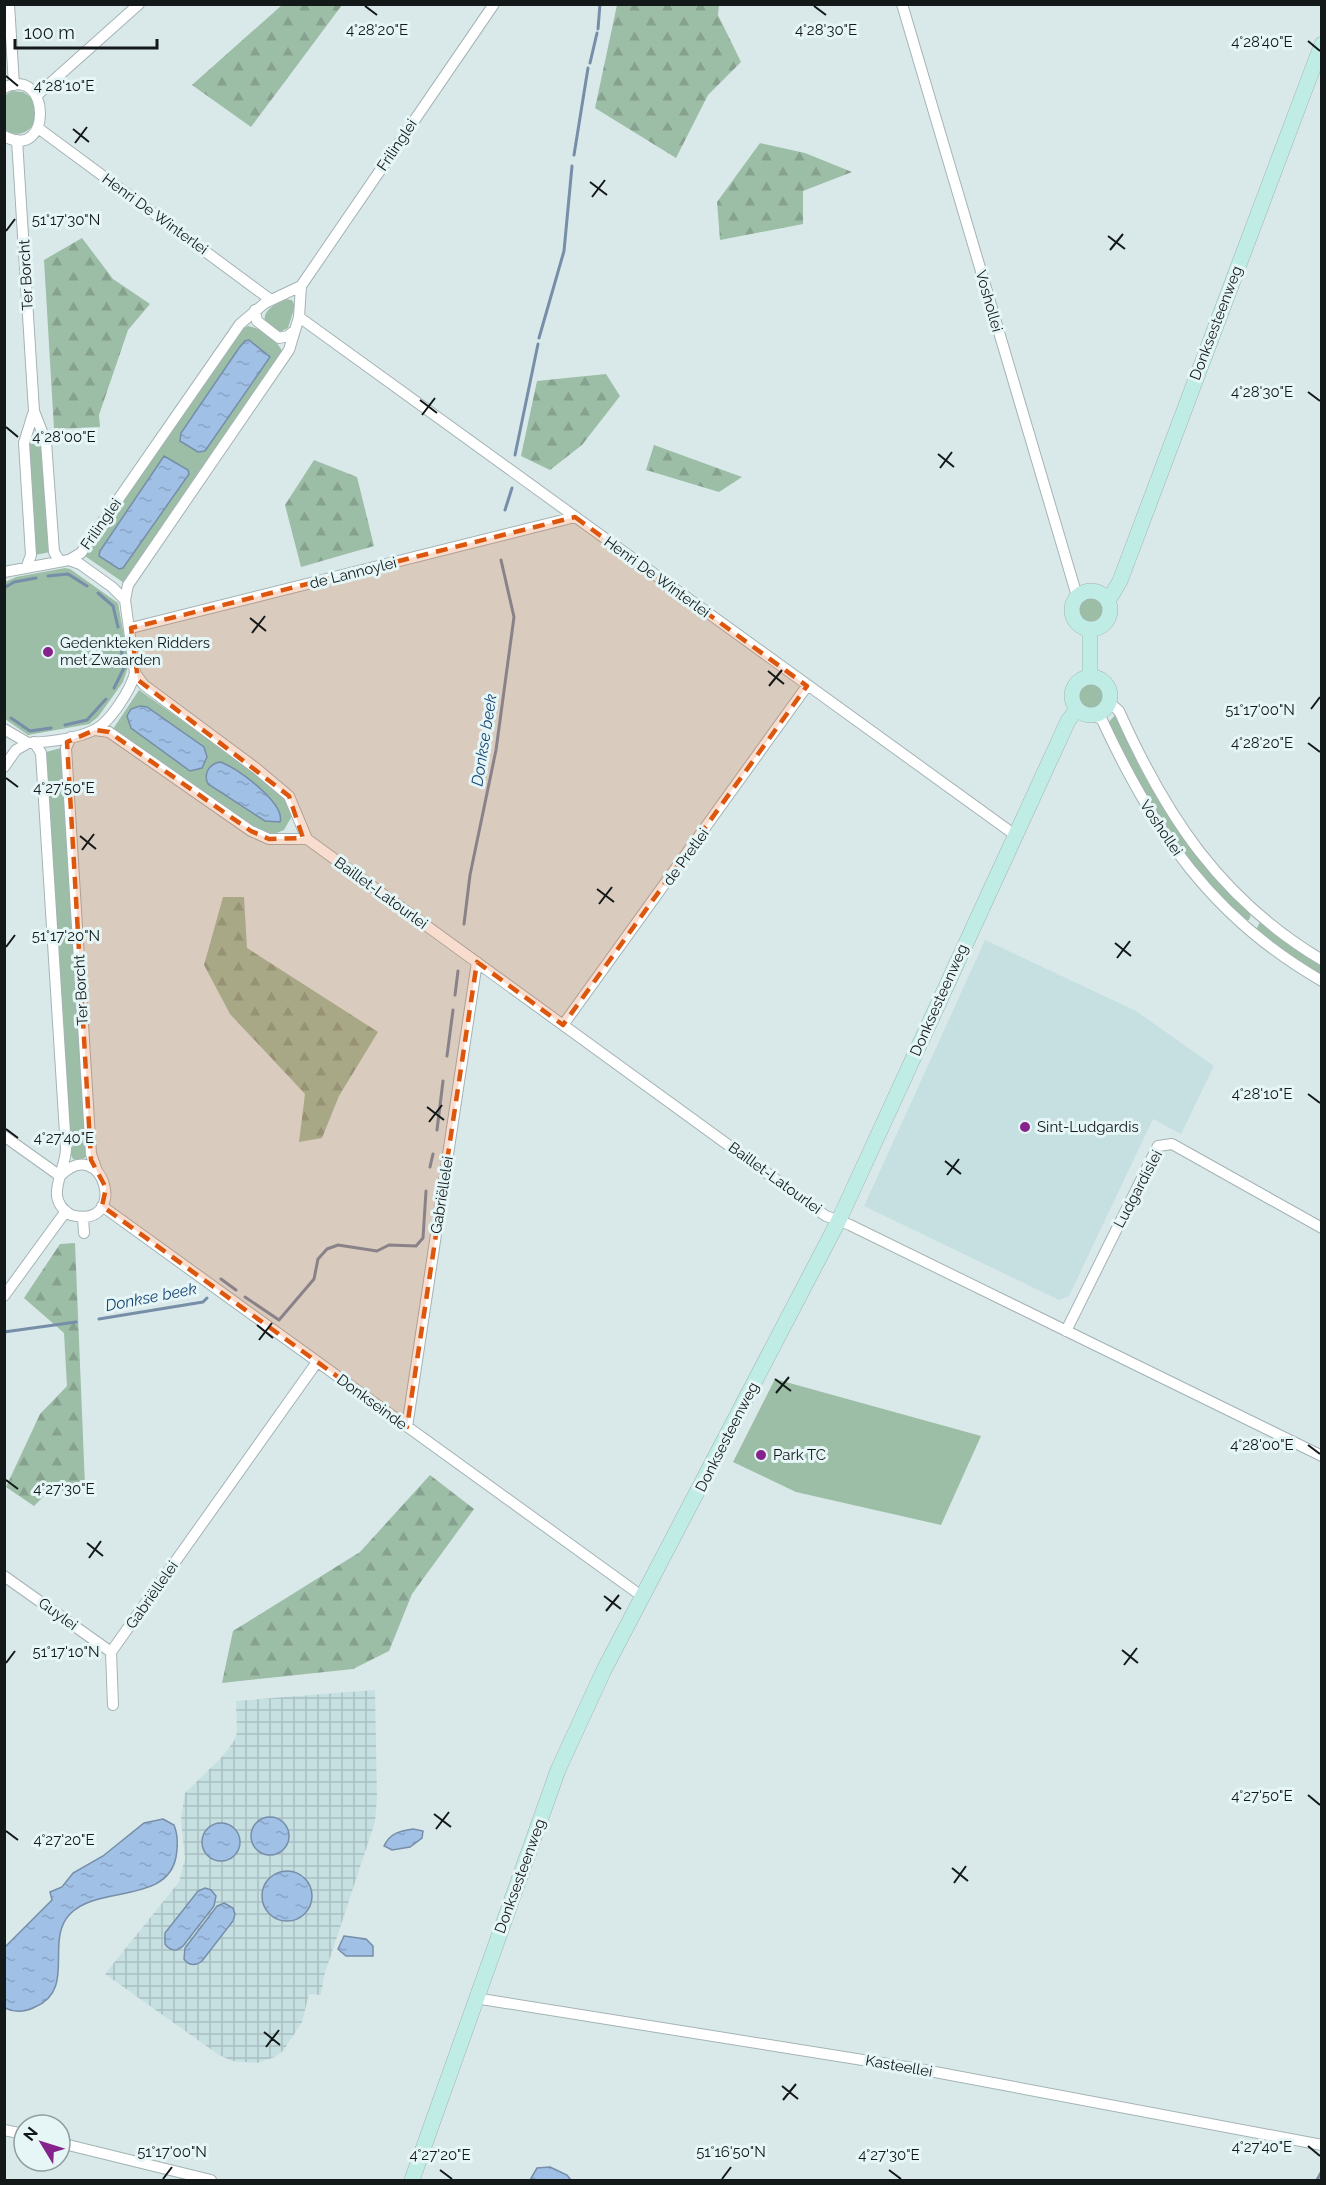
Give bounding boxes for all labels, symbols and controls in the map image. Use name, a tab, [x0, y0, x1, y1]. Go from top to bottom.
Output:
scale bar	[15, 12, 158, 50]
text: 4°28'20"E	[346, 21, 408, 39]
text: 4°28'30"E	[795, 21, 857, 39]
text: 100 m	[24, 22, 75, 43]
text: 4°28'40"E	[1231, 33, 1293, 51]
text: 4°28'10"E	[34, 77, 94, 95]
street label: Frilinglei	[373, 116, 421, 174]
street label: Henri De Winterlei	[99, 170, 211, 258]
text: 51°17'30"N	[32, 211, 100, 229]
street label: Ter Borcht	[15, 239, 37, 311]
street label: Donksesteenweg	[1186, 263, 1246, 383]
street label: Voshollei	[972, 268, 1006, 334]
text: 4°28'30"E	[1231, 383, 1293, 401]
text: 4°28'00"E	[32, 428, 96, 446]
street label: Frilinglei	[77, 495, 125, 553]
street label: Henri De Winterlei	[601, 533, 713, 621]
street label: de Lannoylei	[307, 553, 399, 593]
place label: Gedenkteken Ridders met Zwaarden	[60, 634, 210, 669]
marker: Gedenkteken Ridders met Zwaarden	[41, 645, 55, 659]
water label: Donkse beek	[467, 692, 501, 787]
text: 51°17'00"N	[1225, 701, 1295, 719]
text: 4°28'20"E	[1231, 734, 1293, 752]
text: 4°27'50"E	[33, 779, 95, 797]
street label: Voshollei	[1136, 797, 1186, 859]
street label: de Pretlei	[659, 825, 713, 889]
street label: Baillet-Latourlei	[331, 853, 431, 933]
text: 51°17'20"N	[32, 927, 100, 945]
street label: Donksesteenweg	[906, 941, 972, 1059]
street label: Ter Borcht	[70, 954, 92, 1026]
text: 4°28'10"E	[1232, 1085, 1292, 1103]
place label: Sint-Ludgardis	[1037, 1118, 1139, 1136]
marker: Sint-Ludgardis	[1018, 1120, 1032, 1134]
text: 4°27'40"E	[34, 1129, 94, 1147]
street label: Baillet-Latourlei	[725, 1138, 825, 1218]
street label: Ludgardislei	[1110, 1147, 1166, 1231]
street label: Gabriëllelei	[427, 1155, 457, 1235]
water label: Donkse beek	[104, 1279, 199, 1315]
street label: Donkseinde	[333, 1370, 411, 1434]
street label: Donksesteenweg	[692, 1379, 762, 1495]
text: 4°28'00"E	[1230, 1436, 1294, 1454]
place label: Park TC	[773, 1446, 826, 1464]
marker: Park TC	[754, 1448, 768, 1462]
text: 4°27'30"E	[33, 1480, 95, 1498]
street label: Gabriëllelei	[122, 1558, 182, 1632]
street label: Guylei	[35, 1594, 81, 1634]
text: 51°17'10"N	[32, 1643, 100, 1661]
text: 4°27'50"E	[1231, 1787, 1293, 1805]
street label: Donksesteenweg	[491, 1816, 549, 1936]
text: 4°27'20"E	[33, 1831, 95, 1849]
street label: Kasteellei	[864, 2051, 934, 2081]
north arrow	[12, 2113, 72, 2173]
text: N	[19, 2123, 42, 2145]
text: 4°27'40"E	[1232, 2138, 1292, 2156]
text: 51°17'00"N	[137, 2143, 207, 2161]
text: 51°16'50"N	[696, 2143, 766, 2161]
text: 4°27'20"E	[409, 2146, 471, 2164]
text: 4°27'30"E	[858, 2146, 920, 2164]

